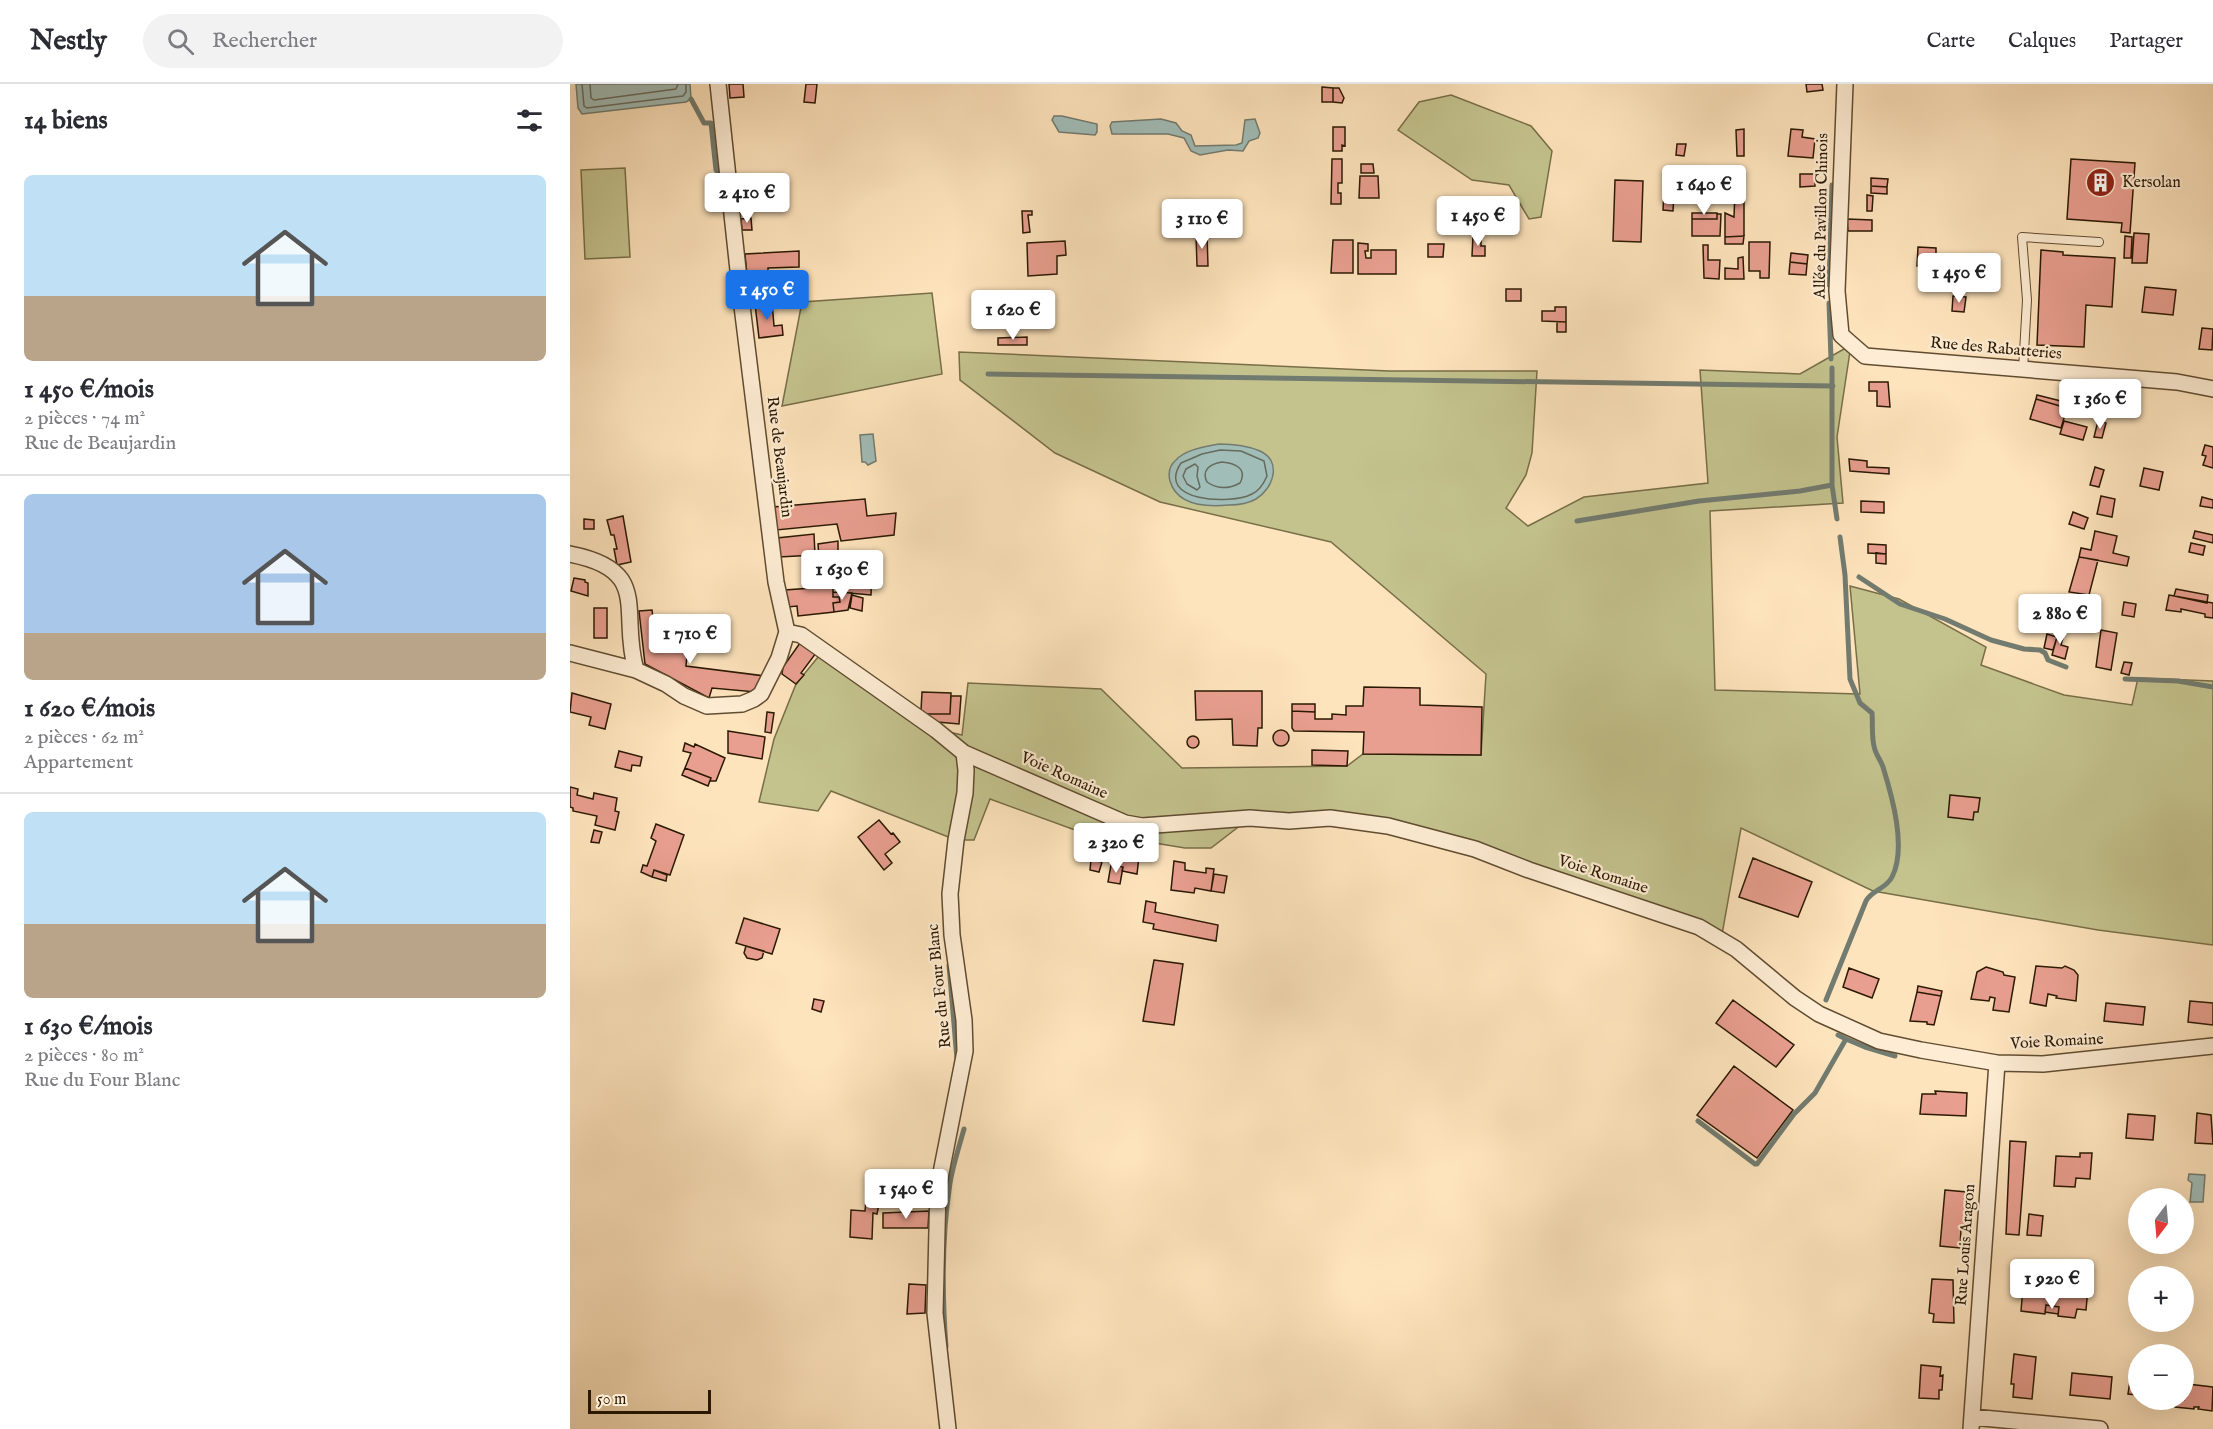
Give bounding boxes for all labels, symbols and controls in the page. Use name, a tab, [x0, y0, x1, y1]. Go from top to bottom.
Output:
search box	[143, 14, 563, 68]
text: Nestly	[30, 24, 107, 59]
icon: search	[164, 25, 197, 58]
text: Rechercher	[212, 27, 317, 55]
text: Carte	[1926, 28, 1975, 55]
text: Calques	[2008, 28, 2076, 55]
text: Partager	[2109, 28, 2183, 55]
text: 14 biens	[24, 104, 108, 137]
icon: filters	[513, 104, 546, 137]
street label: Allée du Pavillon Chinois	[1811, 133, 1833, 300]
pin: 1 640 €	[1649, 165, 1759, 216]
building icon: Kersolan	[2085, 167, 2117, 199]
text: 1 640 €	[1676, 172, 1732, 197]
pin: 2 410 €	[692, 173, 802, 224]
place label: Kersolan	[2122, 173, 2181, 193]
text: 2 410 €	[719, 180, 775, 205]
pin: 1 450 €	[1423, 196, 1533, 247]
pin: 3 110 €	[1147, 199, 1257, 250]
text: 1 450 €	[1451, 203, 1505, 228]
text: 3 110 €	[1176, 206, 1228, 231]
icon: home	[231, 214, 339, 322]
pin: 1 450 €	[1904, 253, 2014, 304]
text: 1 450 €	[1932, 260, 1986, 285]
pin: 1 450 €	[712, 270, 822, 321]
text: 1 450 €	[740, 277, 794, 302]
pin: 1 620 €	[958, 290, 1068, 341]
text: 1 620 €	[985, 297, 1041, 322]
street label: Rue des Rabatteries	[1929, 333, 2063, 365]
text: 1 450 €/mois	[24, 373, 154, 406]
pin: 1 360 €	[2045, 379, 2155, 430]
text: 1 360 €	[2073, 386, 2127, 411]
street label: Rue de Beaujardin	[762, 395, 796, 519]
text: 2 pièces · 74 m²	[24, 406, 145, 431]
text: Rue de Beaujardin	[24, 431, 176, 456]
icon: home	[231, 533, 339, 641]
pin: 1 630 €	[787, 550, 897, 601]
text: 1 630 €	[815, 557, 869, 582]
pin: 2 880 €	[2005, 594, 2115, 645]
text: 2 880 €	[2032, 601, 2088, 626]
pin: 1 710 €	[635, 614, 745, 665]
text: 1 710 €	[663, 621, 717, 646]
text: 1 620 €/mois	[24, 692, 155, 725]
text: 2 pièces · 62 m²	[24, 725, 144, 750]
street label: Voie Romaine	[1016, 747, 1111, 804]
text: Appartement	[24, 750, 133, 775]
pin: 2 320 €	[1061, 823, 1171, 874]
text: 2 320 €	[1088, 830, 1144, 855]
icon: home	[231, 851, 339, 959]
street label: Voie Romaine	[1555, 851, 1650, 899]
street label: Rue du Four Blanc	[924, 923, 956, 1049]
text: 1 630 €/mois	[24, 1010, 153, 1043]
street label: Voie Romaine	[2009, 1030, 2104, 1054]
text: 2 pièces · 80 m²	[24, 1043, 144, 1068]
text: Rue du Four Blanc	[24, 1068, 180, 1093]
pin: 1 540 €	[851, 1169, 961, 1220]
text: 1 540 €	[879, 1176, 933, 1201]
street label: Rue Louis Aragon	[1952, 1183, 1980, 1307]
north arrow	[2128, 1188, 2194, 1254]
map controls	[2128, 1188, 2194, 1410]
pin: 1 920 €	[1997, 1259, 2107, 1310]
text: 1 920 €	[2024, 1266, 2080, 1291]
button: +	[2128, 1266, 2194, 1332]
button: −	[2128, 1344, 2194, 1410]
scale bar	[588, 1387, 711, 1414]
text: 50 m	[597, 1390, 626, 1410]

